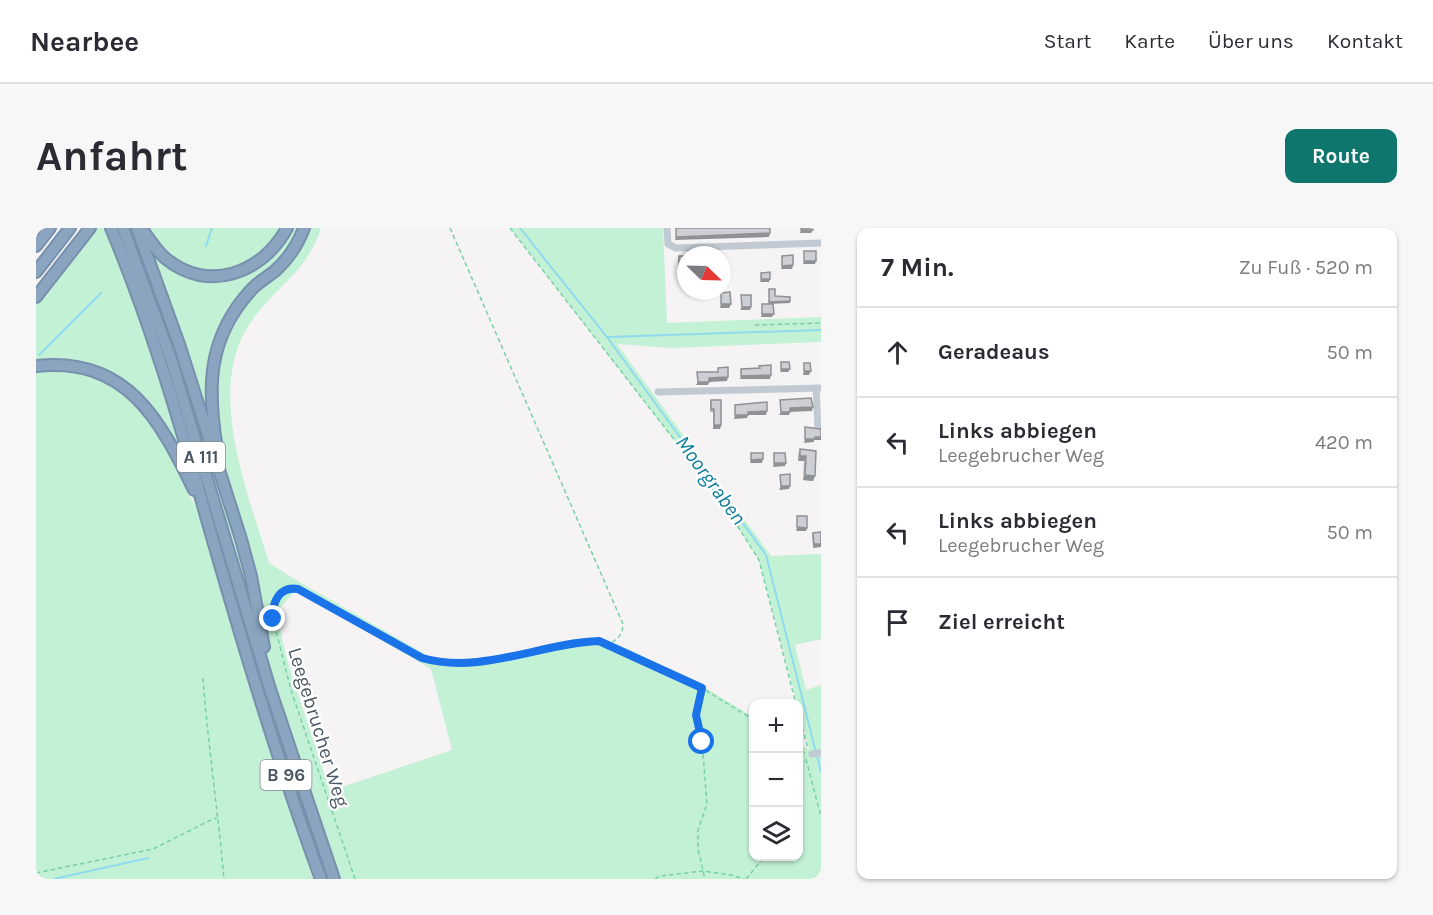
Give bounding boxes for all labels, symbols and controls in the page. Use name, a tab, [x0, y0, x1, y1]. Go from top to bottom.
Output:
text: Nearbee	[30, 25, 139, 58]
text: Start	[1044, 29, 1091, 53]
text: Karte	[1124, 29, 1175, 53]
text: Über uns	[1208, 29, 1294, 53]
text: Kontakt	[1327, 29, 1403, 53]
button: Route	[1285, 129, 1397, 183]
text: Anfahrt	[36, 131, 188, 181]
north arrow	[677, 246, 731, 300]
text: 7 Min.	[881, 252, 954, 283]
text: Zu Fuß · 520 m	[1239, 256, 1373, 279]
icon: ahead	[881, 336, 914, 369]
text: Geradeaus	[938, 339, 1050, 365]
text: 50 m	[1326, 341, 1373, 364]
text: Links abbiegen	[938, 418, 1097, 444]
icon: left	[881, 426, 914, 459]
water label: Moorgraben	[671, 431, 751, 529]
text: 420 m	[1315, 431, 1373, 454]
road number: A 111	[177, 442, 225, 472]
text: Leegebrucher Weg	[938, 444, 1104, 467]
text: Links abbiegen	[938, 508, 1097, 534]
icon: left	[881, 516, 914, 549]
text: 50 m	[1326, 521, 1373, 544]
text: Leegebrucher Weg	[938, 534, 1104, 557]
route end	[259, 605, 285, 631]
icon: arrive	[881, 606, 914, 639]
text: Ziel erreicht	[938, 609, 1065, 635]
street label: Leegebrucher Weg	[283, 644, 354, 810]
map controls	[749, 699, 803, 861]
button: +	[749, 699, 803, 753]
route start	[688, 728, 714, 754]
button: −	[749, 753, 803, 807]
road number: B 96	[260, 760, 312, 790]
button: layers	[749, 807, 803, 861]

